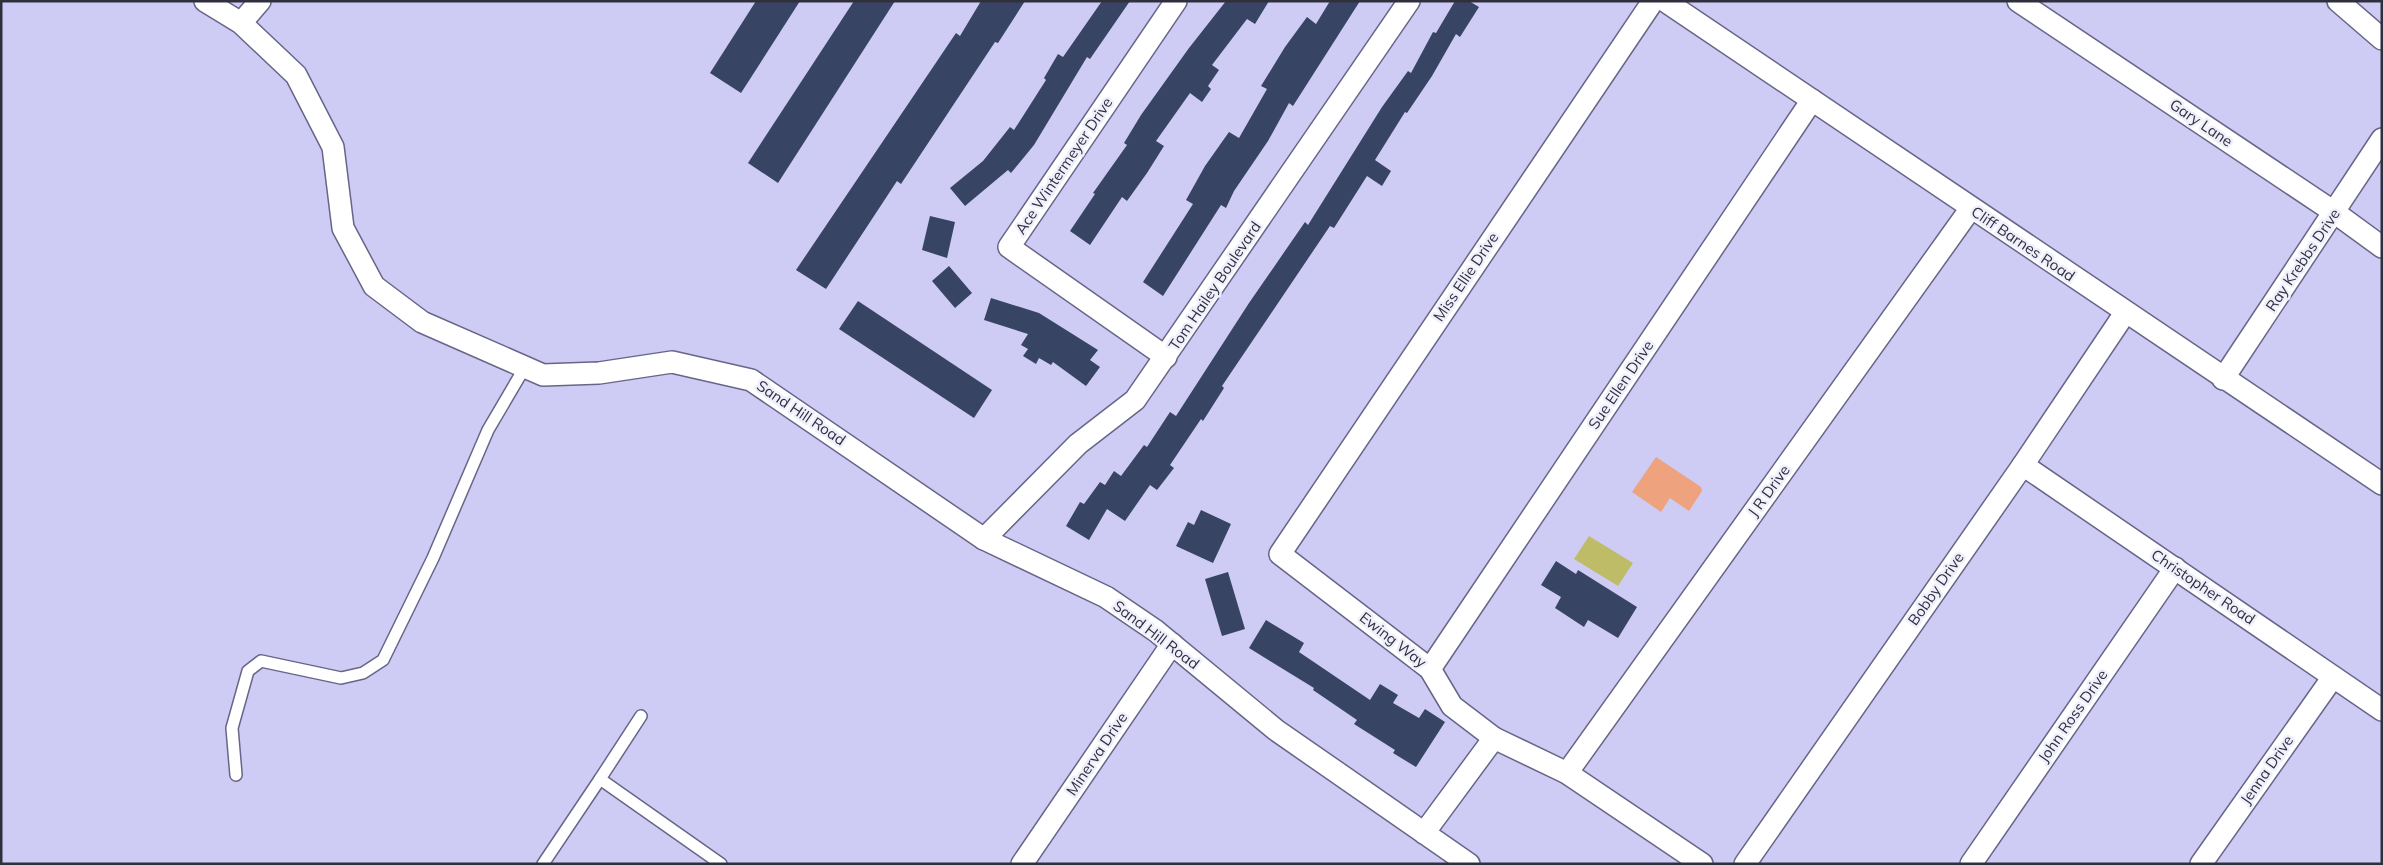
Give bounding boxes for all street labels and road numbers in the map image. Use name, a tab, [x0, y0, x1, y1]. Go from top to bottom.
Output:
street label: Ace Wintermeyer Drive	[1011, 94, 1116, 238]
street label: Gary Lane	[2166, 95, 2236, 151]
street label: Cliff Barnes Road	[1968, 202, 2079, 285]
street label: Ray Krebbs Drive	[2261, 205, 2344, 315]
street label: Tom Hailey Boulevard	[1164, 218, 1265, 354]
street label: Miss Ellie Drive	[1429, 229, 1502, 325]
street label: Sue Ellen Drive	[1584, 337, 1657, 433]
street label: Sand Hill Road	[753, 376, 849, 449]
street label: J R Drive	[1743, 461, 1794, 520]
street label: Christopher Road	[2148, 545, 2259, 628]
street label: Bobby Drive	[1903, 549, 1968, 629]
street label: Sand Hill Road	[1109, 596, 1203, 673]
street label: Ewing Way	[1356, 608, 1431, 672]
street label: John Ross Drive	[2034, 666, 2112, 766]
street label: Minerva Drive	[1062, 709, 1131, 799]
street label: Jenna Drive	[2236, 732, 2297, 808]

